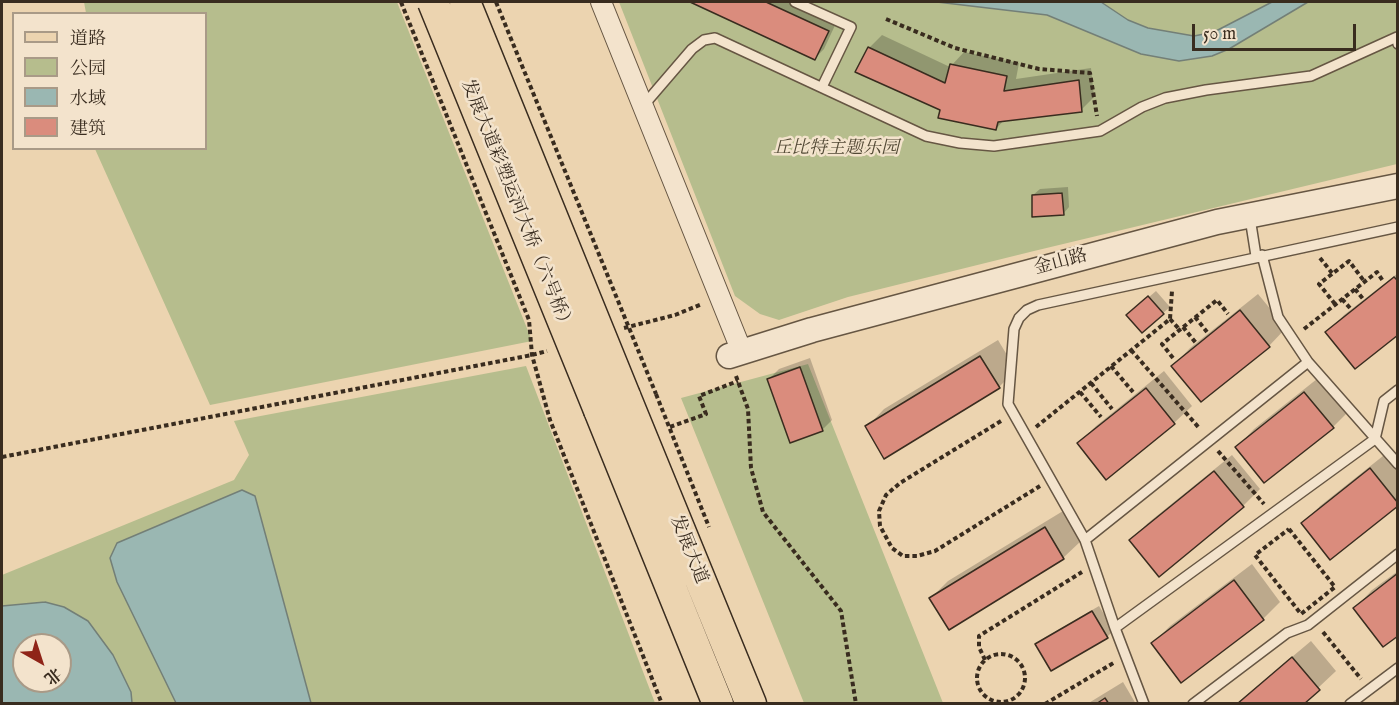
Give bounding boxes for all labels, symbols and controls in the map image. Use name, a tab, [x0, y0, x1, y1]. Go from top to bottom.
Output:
legend	[12, 12, 207, 150]
scale bar	[1195, 12, 1358, 50]
text: 50 m	[1203, 23, 1236, 46]
text: 道路	[70, 28, 106, 51]
text: 公园	[70, 58, 106, 81]
street label: 发展大道彩塑运河大桥（六号桥）	[455, 77, 577, 335]
text: 水域	[70, 88, 106, 111]
text: 建筑	[70, 118, 106, 141]
park label: 丘比特主题乐园	[773, 138, 899, 160]
street label: 金山路	[1032, 246, 1090, 280]
street label: 发展大道	[665, 513, 711, 587]
north arrow	[12, 633, 72, 693]
text: 北	[40, 663, 65, 688]

